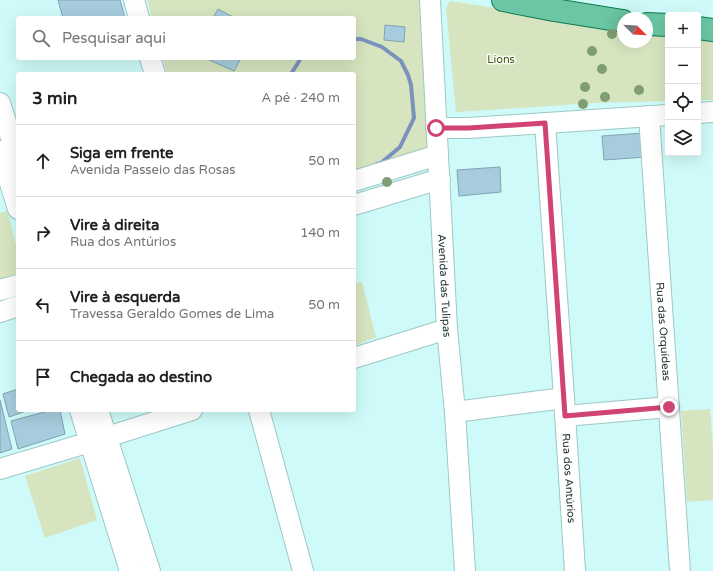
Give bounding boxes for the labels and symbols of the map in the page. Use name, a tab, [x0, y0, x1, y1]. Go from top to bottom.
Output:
north arrow	[617, 12, 653, 48]
park label: Lions	[487, 53, 515, 66]
route start	[427, 119, 445, 137]
street label: Avenida das Tulipas	[435, 234, 454, 338]
street label: Rua das Orquídeas	[653, 282, 673, 381]
route end	[660, 398, 678, 416]
street label: Rua dos Antúrios	[559, 433, 578, 524]

